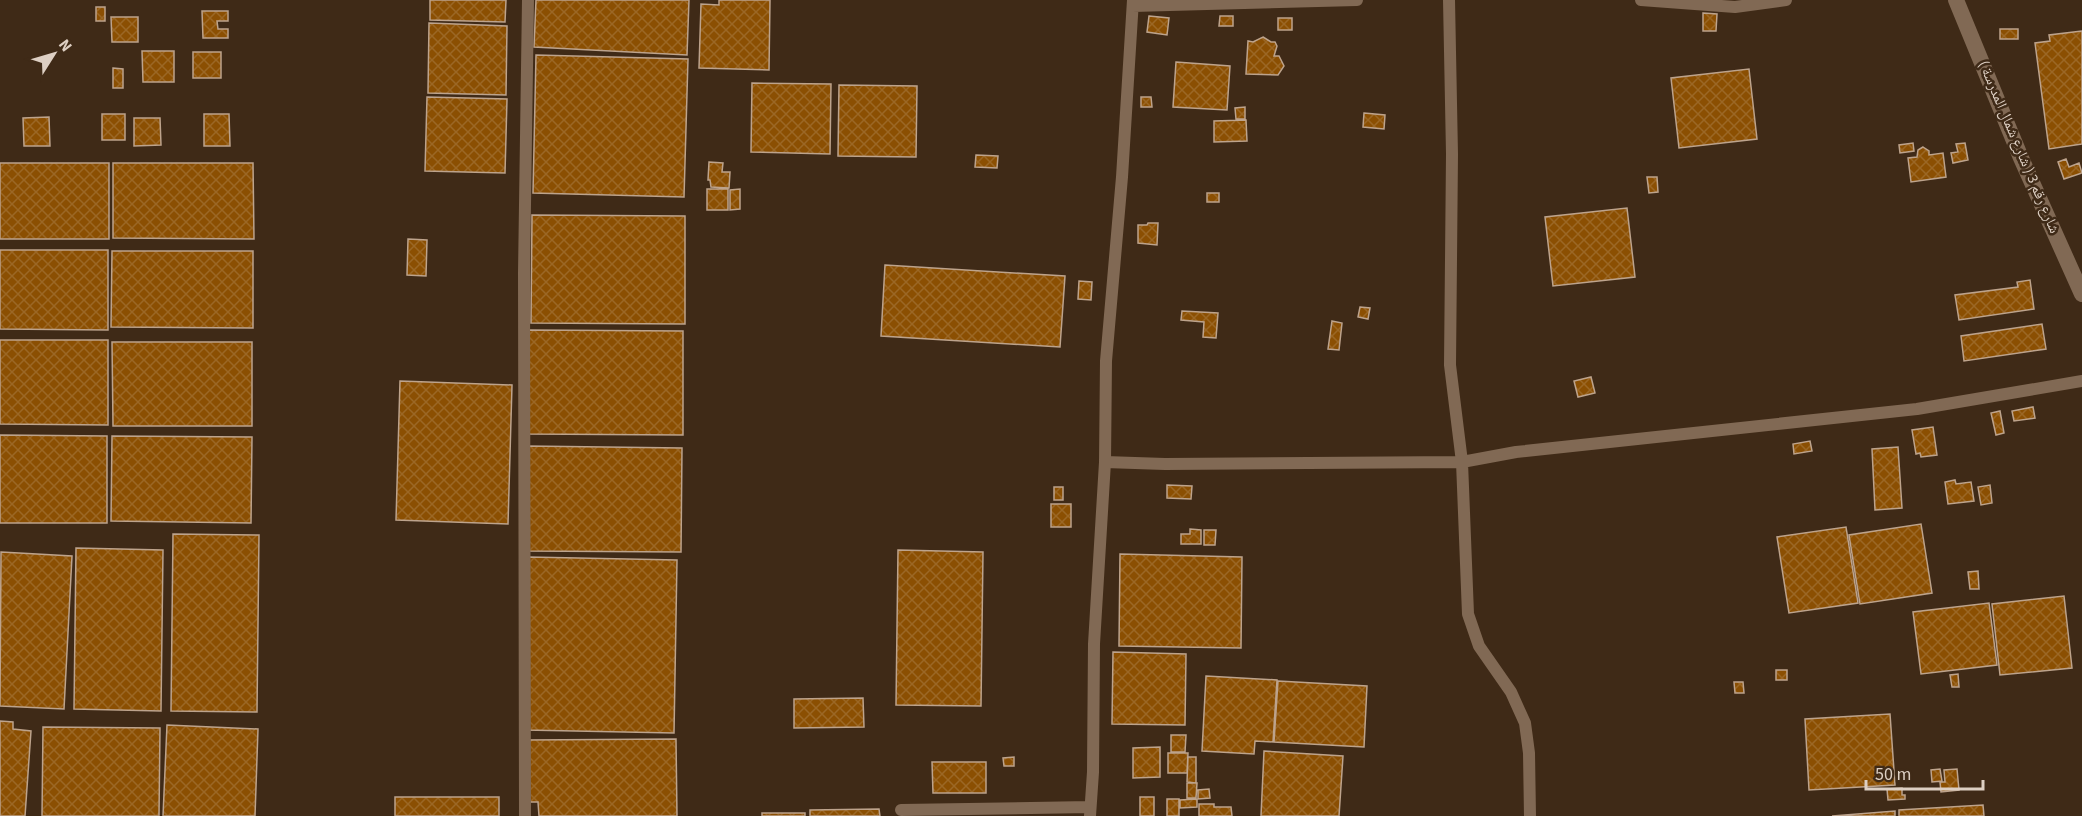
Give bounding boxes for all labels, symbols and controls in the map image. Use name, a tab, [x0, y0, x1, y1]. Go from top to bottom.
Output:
north arrow	[24, 24, 84, 84]
text: N	[53, 35, 77, 56]
street label: شارع رقم 3 ( شارع شمال المدرسة )	[1973, 57, 2065, 237]
scale bar	[1866, 753, 1983, 791]
text: 50 m	[1875, 762, 1911, 787]

